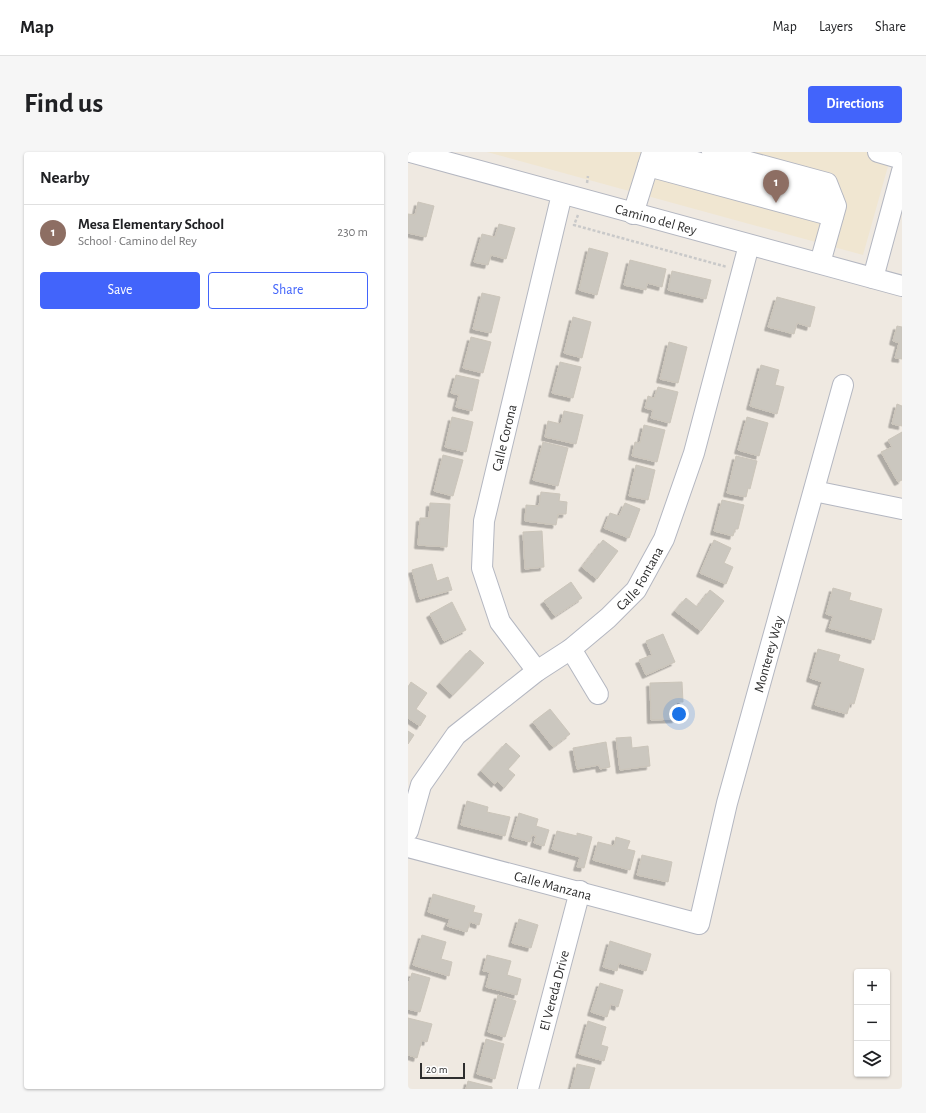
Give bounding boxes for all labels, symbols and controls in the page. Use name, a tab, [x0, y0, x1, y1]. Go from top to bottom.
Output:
text: Map	[20, 18, 54, 37]
text: Map	[772, 20, 797, 34]
text: Layers	[819, 20, 853, 34]
text: Share	[875, 20, 906, 34]
button: Directions	[808, 86, 902, 123]
text: Find us	[24, 90, 103, 118]
text: Nearby	[40, 169, 90, 186]
pin: 1	[763, 170, 789, 203]
street label: Camino del Rey	[613, 202, 698, 238]
text: Mesa Elementary School	[78, 217, 224, 232]
text: 1	[51, 226, 55, 239]
text: 230 m	[337, 226, 368, 239]
text: School · Camino del Rey	[78, 235, 197, 248]
button: Save	[40, 272, 200, 309]
button: Share	[208, 272, 368, 309]
street label: Calle Corona	[490, 403, 520, 473]
street label: Calle Fontana	[614, 544, 667, 613]
street label: Monterey Way	[752, 614, 787, 694]
your location	[669, 704, 689, 724]
street label: Calle Manzana	[512, 869, 594, 903]
street label: El Vereda Drive	[538, 949, 572, 1032]
map controls	[854, 969, 890, 1077]
button: +	[854, 969, 890, 1005]
button: −	[854, 1005, 890, 1041]
button: layers	[854, 1041, 890, 1077]
scale bar	[420, 1061, 465, 1080]
text: 20 m	[426, 1064, 447, 1075]

